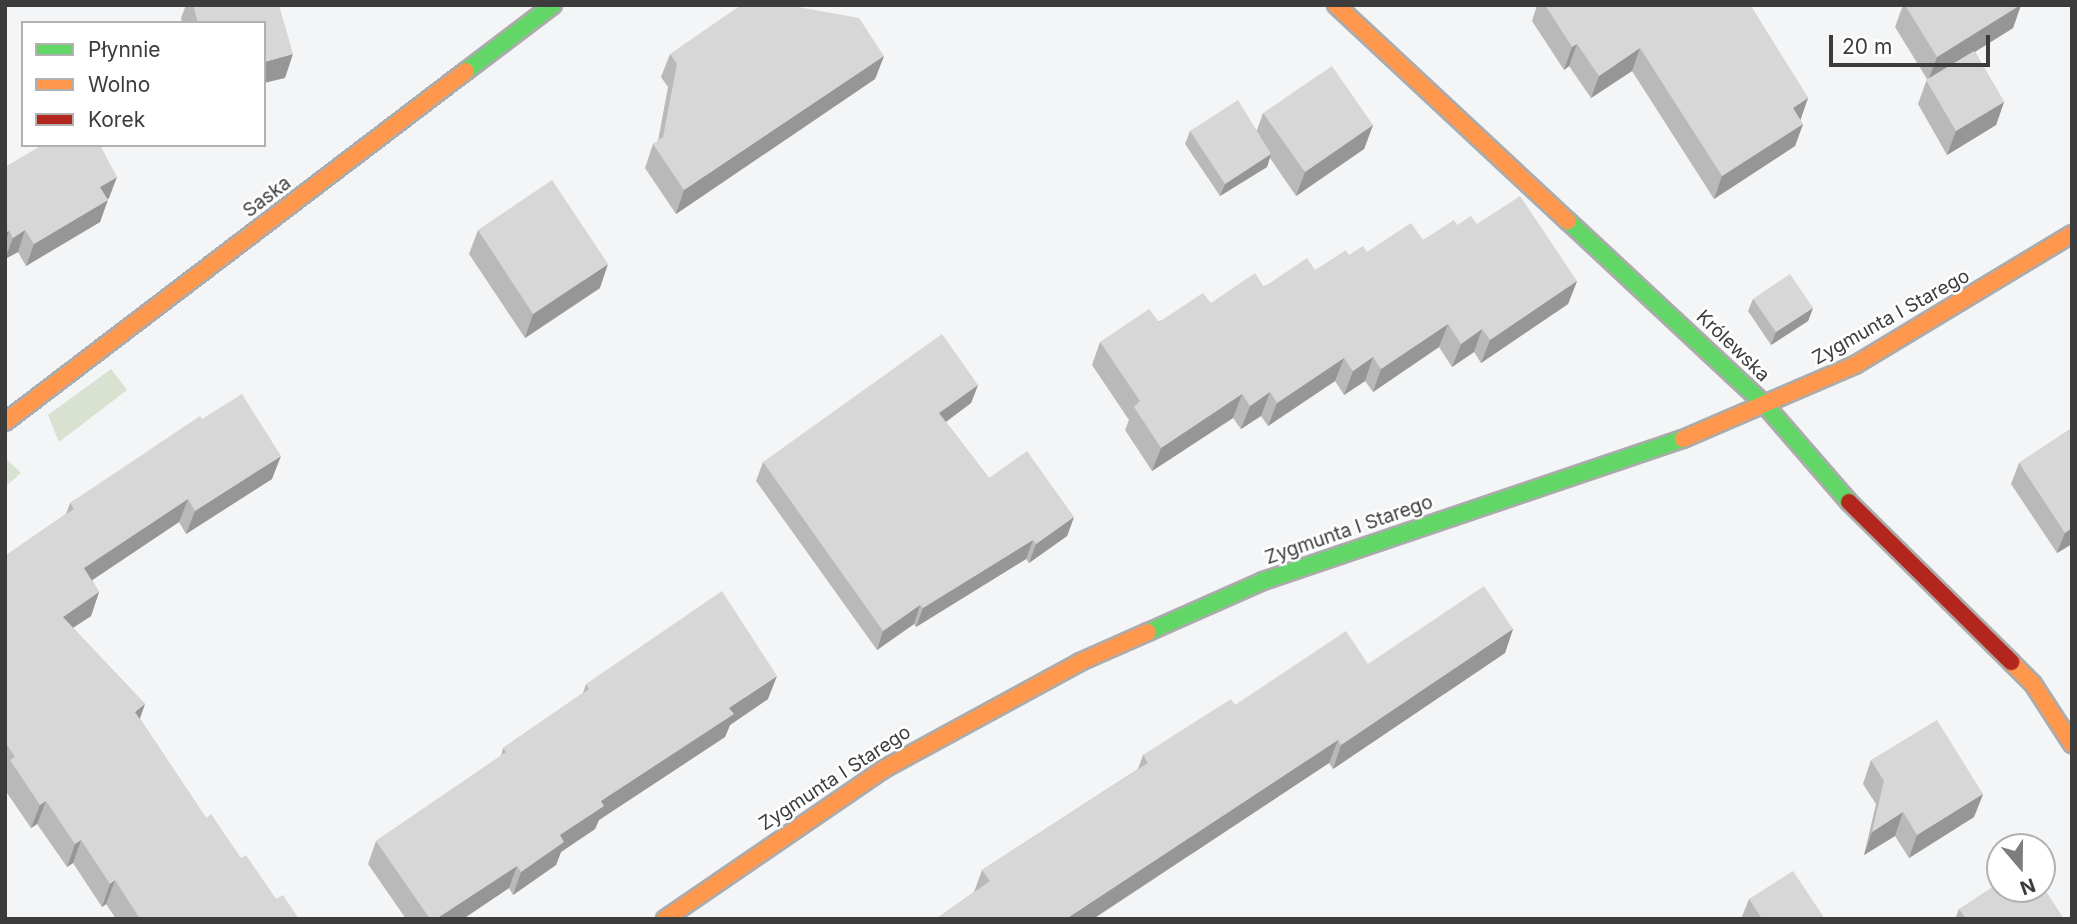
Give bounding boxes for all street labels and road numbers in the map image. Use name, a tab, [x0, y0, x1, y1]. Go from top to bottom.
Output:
street label: Saska	[239, 172, 295, 222]
street label: Zygmunta I Starego	[1809, 264, 1973, 370]
street label: Królewska	[1692, 305, 1774, 387]
street label: Zygmunta I Starego	[1262, 491, 1436, 569]
street label: Zygmunta I Starego	[755, 721, 915, 835]

